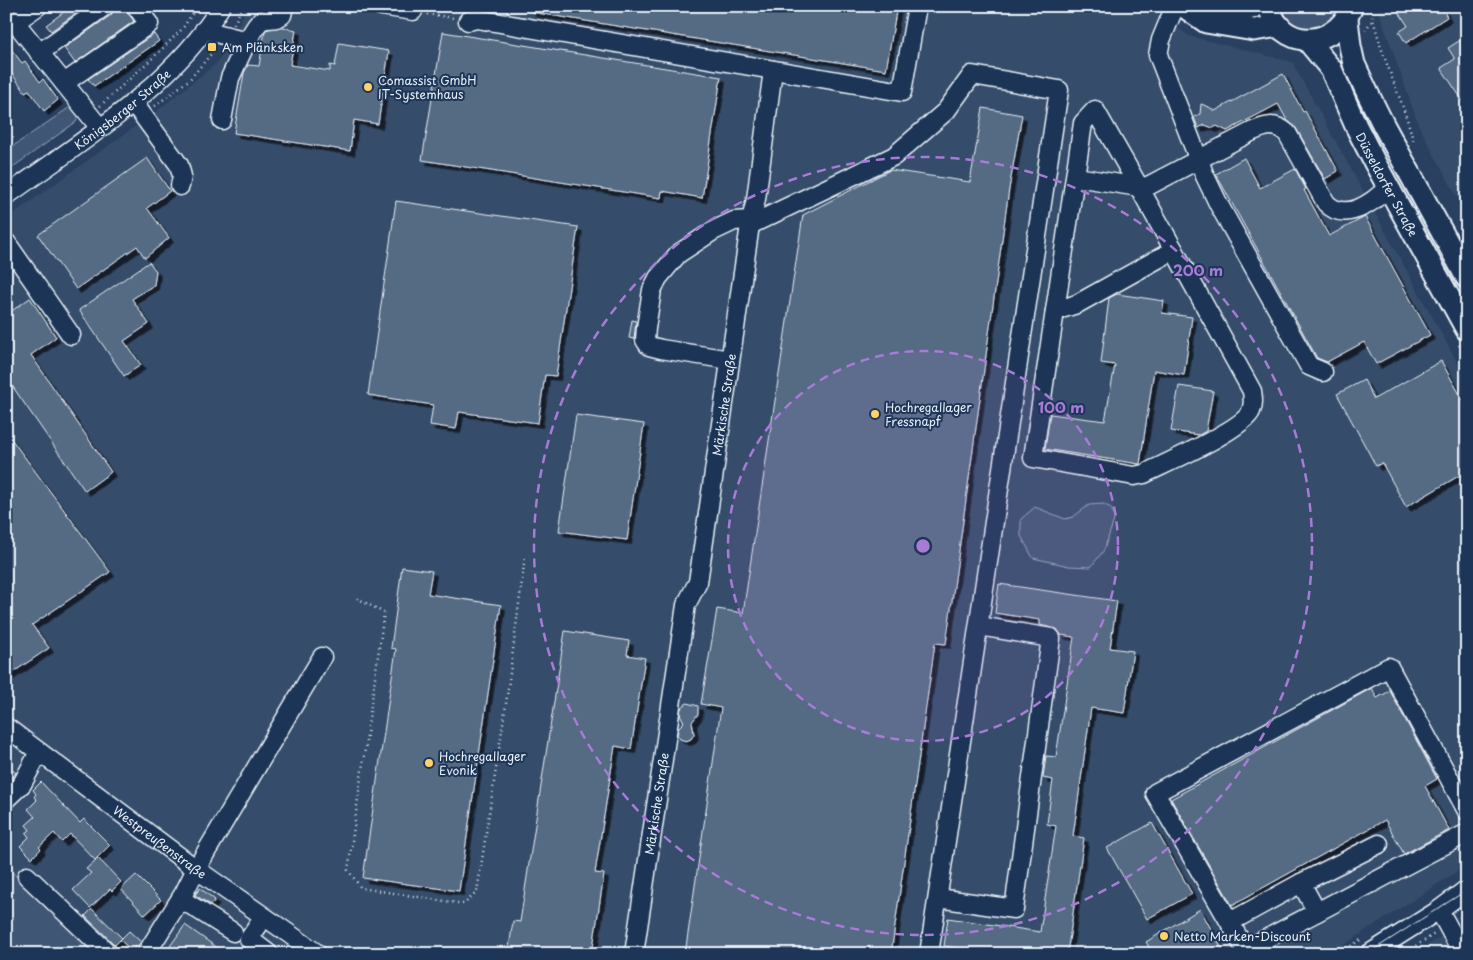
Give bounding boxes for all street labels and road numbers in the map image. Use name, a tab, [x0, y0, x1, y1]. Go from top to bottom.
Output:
street label: Königsberger Straße	[70, 65, 174, 154]
street label: Düsseldorfer Straße	[1352, 129, 1423, 240]
street label: Märkische Straße	[708, 352, 740, 457]
street label: Märkische Straße	[640, 751, 673, 856]
street label: Westpreußenstraße	[109, 801, 210, 883]

